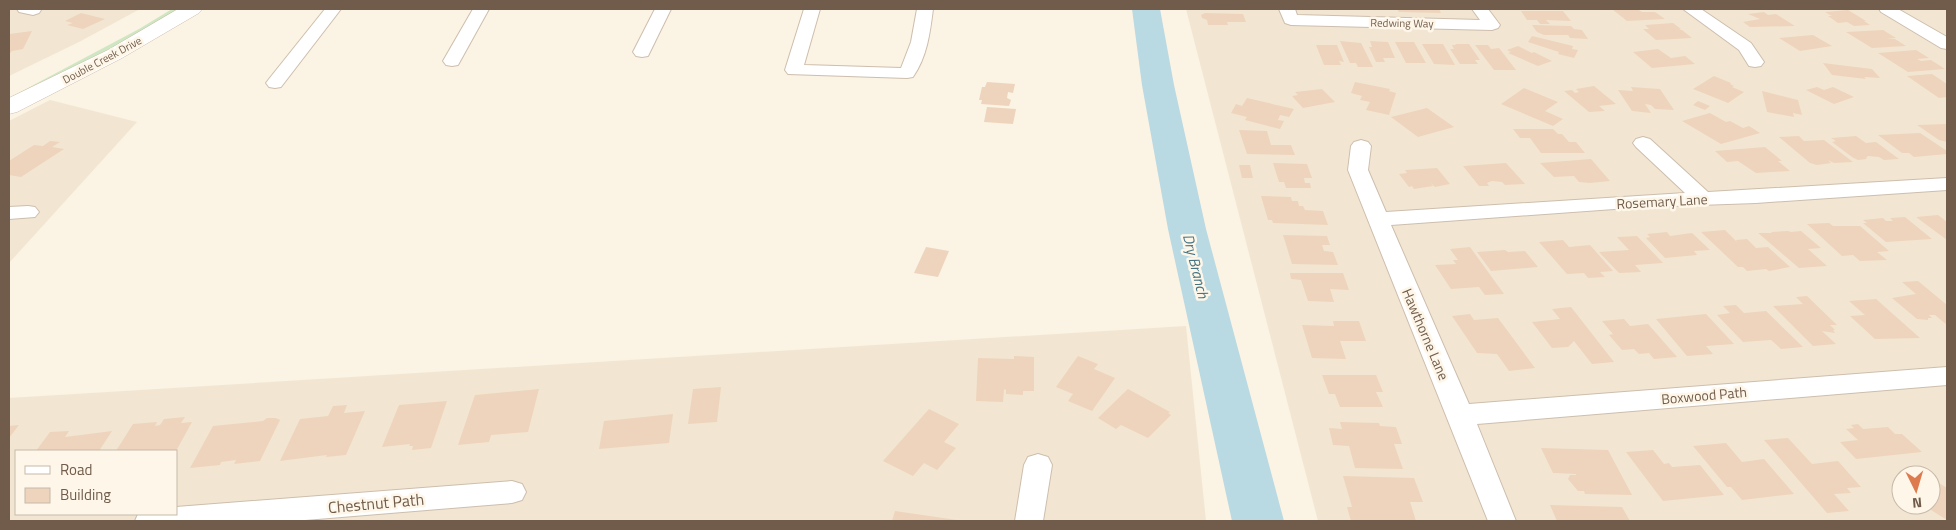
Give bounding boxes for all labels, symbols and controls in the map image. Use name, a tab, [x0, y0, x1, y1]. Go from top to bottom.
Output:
street label: Redwing Way	[1370, 14, 1434, 32]
street label: Double Creek Drive	[60, 32, 145, 88]
street label: Rosemary Lane	[1616, 188, 1708, 214]
water label: Dry Branch	[1177, 231, 1215, 301]
street label: Hawthorne Lane	[1397, 285, 1455, 383]
street label: Boxwood Path	[1660, 381, 1748, 409]
legend	[15, 450, 178, 515]
text: Road	[60, 458, 92, 481]
north arrow	[1891, 465, 1941, 515]
text: Building	[60, 483, 111, 506]
street label: Chestnut Path	[327, 487, 425, 519]
text: N	[1911, 493, 1923, 514]

